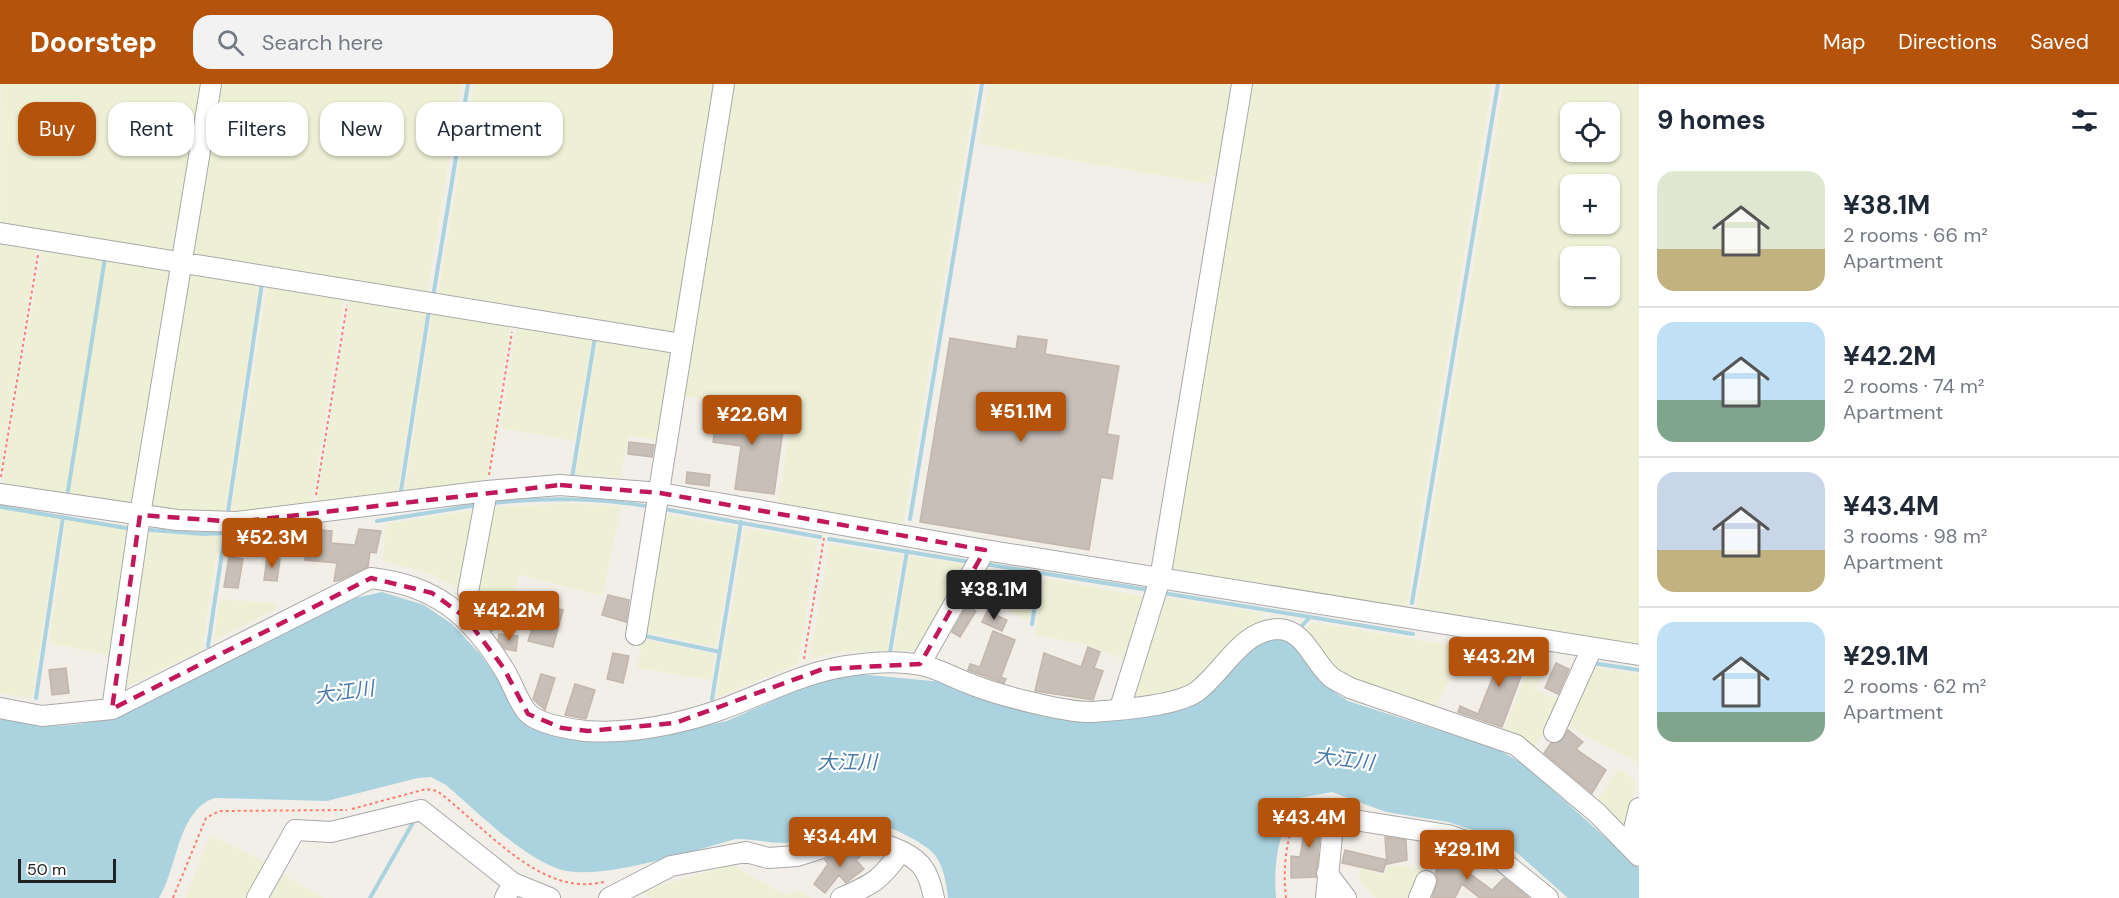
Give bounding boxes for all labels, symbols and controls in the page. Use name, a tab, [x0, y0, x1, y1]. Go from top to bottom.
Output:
search box	[193, 15, 613, 69]
text: Doorstep	[30, 24, 157, 61]
icon: search	[214, 26, 247, 59]
text: Search here	[262, 28, 383, 57]
text: Map	[1823, 28, 1865, 56]
text: Directions	[1898, 28, 1997, 56]
text: Saved	[2030, 28, 2089, 56]
chip: Buy	[18, 102, 96, 156]
chip: Rent	[108, 102, 194, 156]
chip: Filters	[206, 102, 308, 156]
chip: New	[320, 102, 404, 156]
chip: Apartment	[416, 102, 563, 156]
map controls	[1560, 102, 1620, 306]
button: locate	[1560, 102, 1620, 162]
text: 9 homes	[1657, 103, 1766, 137]
icon: filters	[2068, 104, 2101, 137]
button: +	[1560, 174, 1620, 234]
text: ¥38.1M	[1843, 188, 1930, 222]
icon: home	[1705, 195, 1777, 267]
text: 2 rooms · 66 m²	[1843, 222, 1988, 248]
button: −	[1560, 246, 1620, 306]
text: Apartment	[1843, 248, 1943, 274]
text: ¥42.2M	[1843, 339, 1936, 373]
icon: home	[1705, 346, 1777, 418]
text: 2 rooms · 74 m²	[1843, 373, 1984, 399]
pin: ¥51.1M	[972, 392, 1070, 443]
pin: ¥22.6M	[703, 395, 801, 446]
text: ¥51.1M	[990, 398, 1052, 424]
text: Apartment	[1843, 399, 1943, 425]
text: ¥22.6M	[717, 401, 787, 427]
text: ¥43.4M	[1843, 489, 1939, 523]
icon: home	[1705, 496, 1777, 568]
pin: ¥52.3M	[223, 518, 321, 569]
text: 3 rooms · 98 m²	[1843, 523, 1987, 549]
text: ¥52.3M	[236, 524, 308, 550]
text: Apartment	[1843, 549, 1943, 575]
pin: ¥38.1M	[945, 570, 1043, 621]
text: ¥38.1M	[960, 576, 1028, 602]
pin: ¥42.2M	[460, 591, 558, 642]
text: ¥42.2M	[473, 597, 545, 623]
pin: ¥43.2M	[1450, 637, 1548, 688]
text: ¥29.1M	[1843, 639, 1929, 673]
text: ¥43.2M	[1463, 643, 1535, 669]
icon: home	[1705, 646, 1777, 718]
text: 2 rooms · 62 m²	[1843, 673, 1986, 699]
water label: 大江川	[312, 675, 377, 709]
text: Apartment	[1843, 699, 1943, 725]
water label: 大江川	[1313, 742, 1377, 776]
water label: 大江川	[817, 749, 879, 775]
pin: ¥43.4M	[1260, 798, 1358, 849]
text: ¥43.4M	[1272, 804, 1346, 830]
pin: ¥34.4M	[791, 817, 889, 868]
text: ¥34.4M	[803, 823, 877, 849]
pin: ¥29.1M	[1418, 830, 1516, 881]
text: ¥29.1M	[1434, 836, 1500, 862]
scale bar	[18, 856, 116, 884]
text: 50 m	[27, 859, 66, 880]

